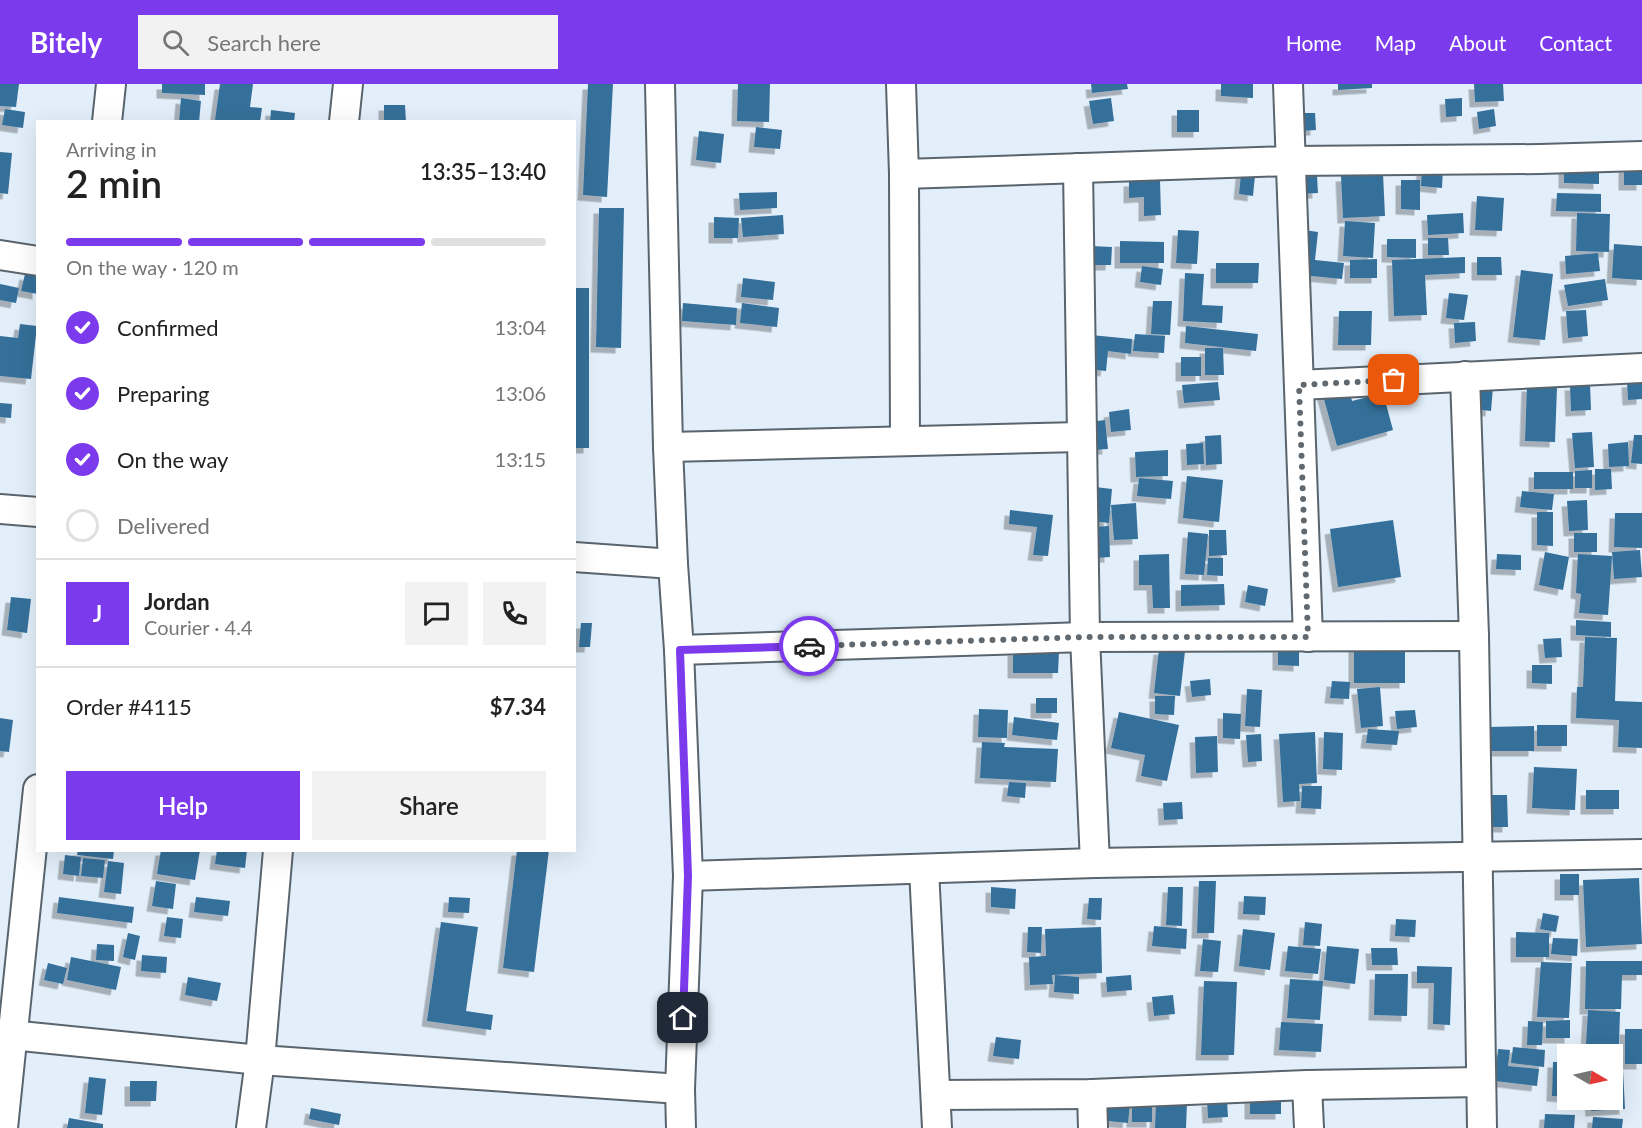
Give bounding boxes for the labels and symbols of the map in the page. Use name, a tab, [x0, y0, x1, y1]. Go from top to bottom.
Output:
pin	[1368, 354, 1419, 405]
courier	[779, 616, 839, 676]
pin	[657, 992, 708, 1043]
north arrow	[1557, 1044, 1623, 1110]

